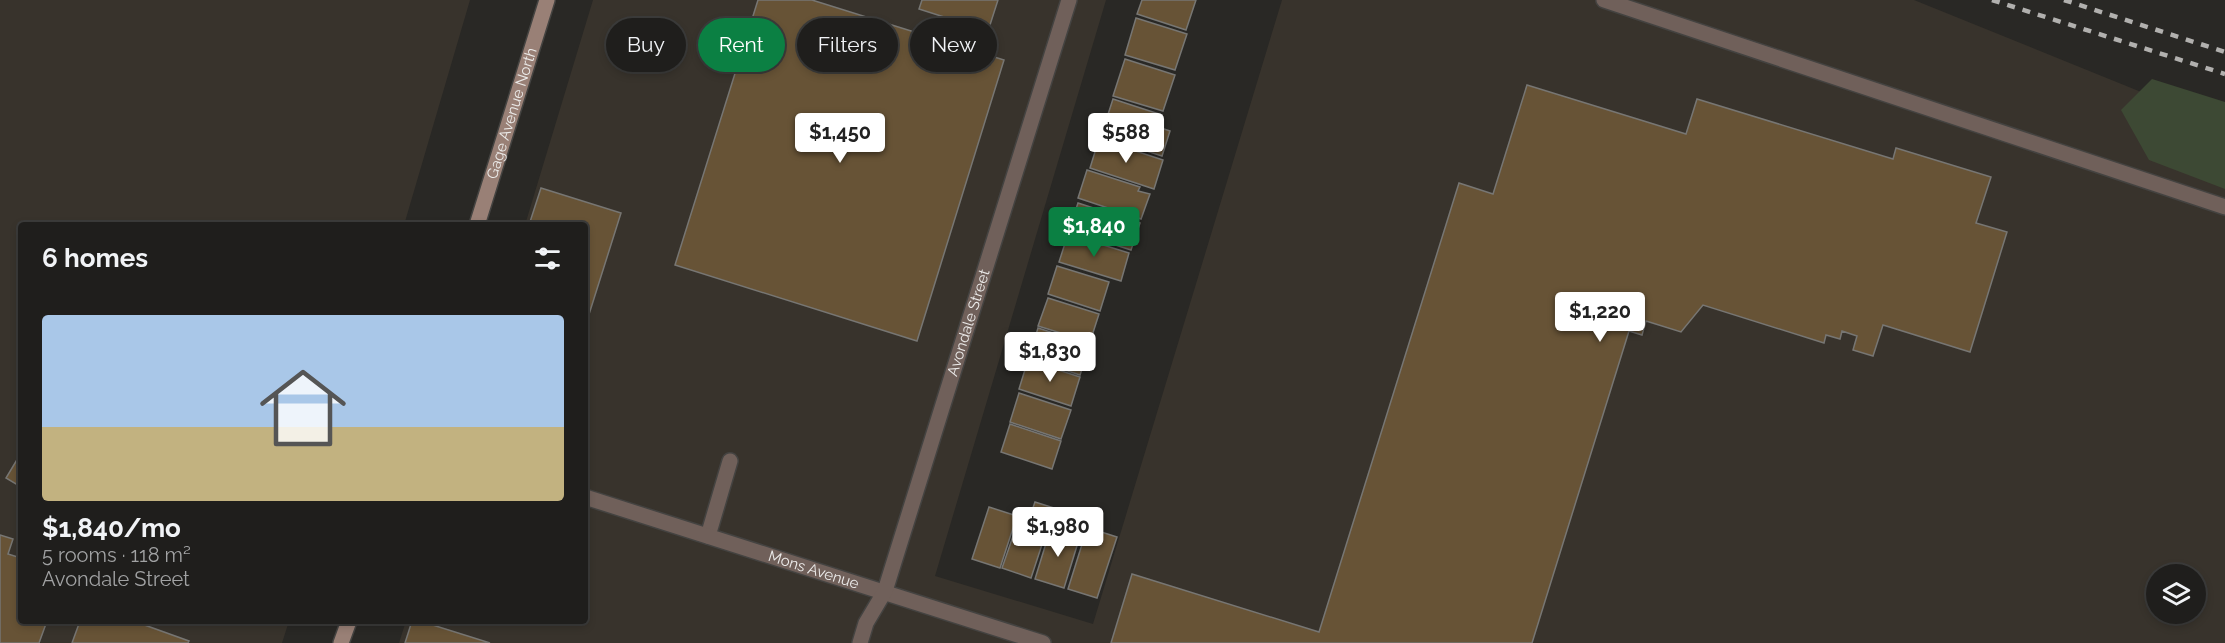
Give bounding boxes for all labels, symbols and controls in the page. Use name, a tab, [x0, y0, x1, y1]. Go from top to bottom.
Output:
chip: Buy	[606, 18, 686, 72]
chip: Rent	[698, 18, 785, 72]
chip: Filters	[797, 18, 898, 72]
chip: New	[910, 18, 997, 72]
street label: Gage Avenue North	[483, 45, 541, 181]
pin: $1,450	[791, 113, 889, 164]
pin: $588	[1090, 113, 1162, 164]
text: $1,450	[809, 120, 871, 144]
text: $588	[1102, 120, 1150, 144]
pin: $1,840	[1045, 207, 1143, 258]
text: $1,840	[1063, 214, 1125, 238]
icon: filters	[531, 242, 564, 275]
text: 6 homes	[42, 243, 148, 273]
street label: Avondale Street	[943, 267, 994, 378]
pin: $1,220	[1551, 292, 1649, 343]
text: $1,220	[1569, 299, 1631, 323]
pin: $1,830	[1001, 332, 1099, 383]
text: $1,830	[1019, 339, 1081, 363]
icon: home	[249, 354, 357, 462]
pin: $1,980	[1009, 507, 1107, 558]
text: $1,840/mo	[42, 513, 181, 543]
text: $1,980	[1026, 514, 1090, 538]
text: 5 rooms · 118 m²	[42, 543, 191, 567]
street label: Mons Avenue	[766, 547, 861, 593]
map controls	[2146, 564, 2206, 624]
button: layers	[2146, 564, 2206, 624]
text: Avondale Street	[42, 567, 190, 591]

